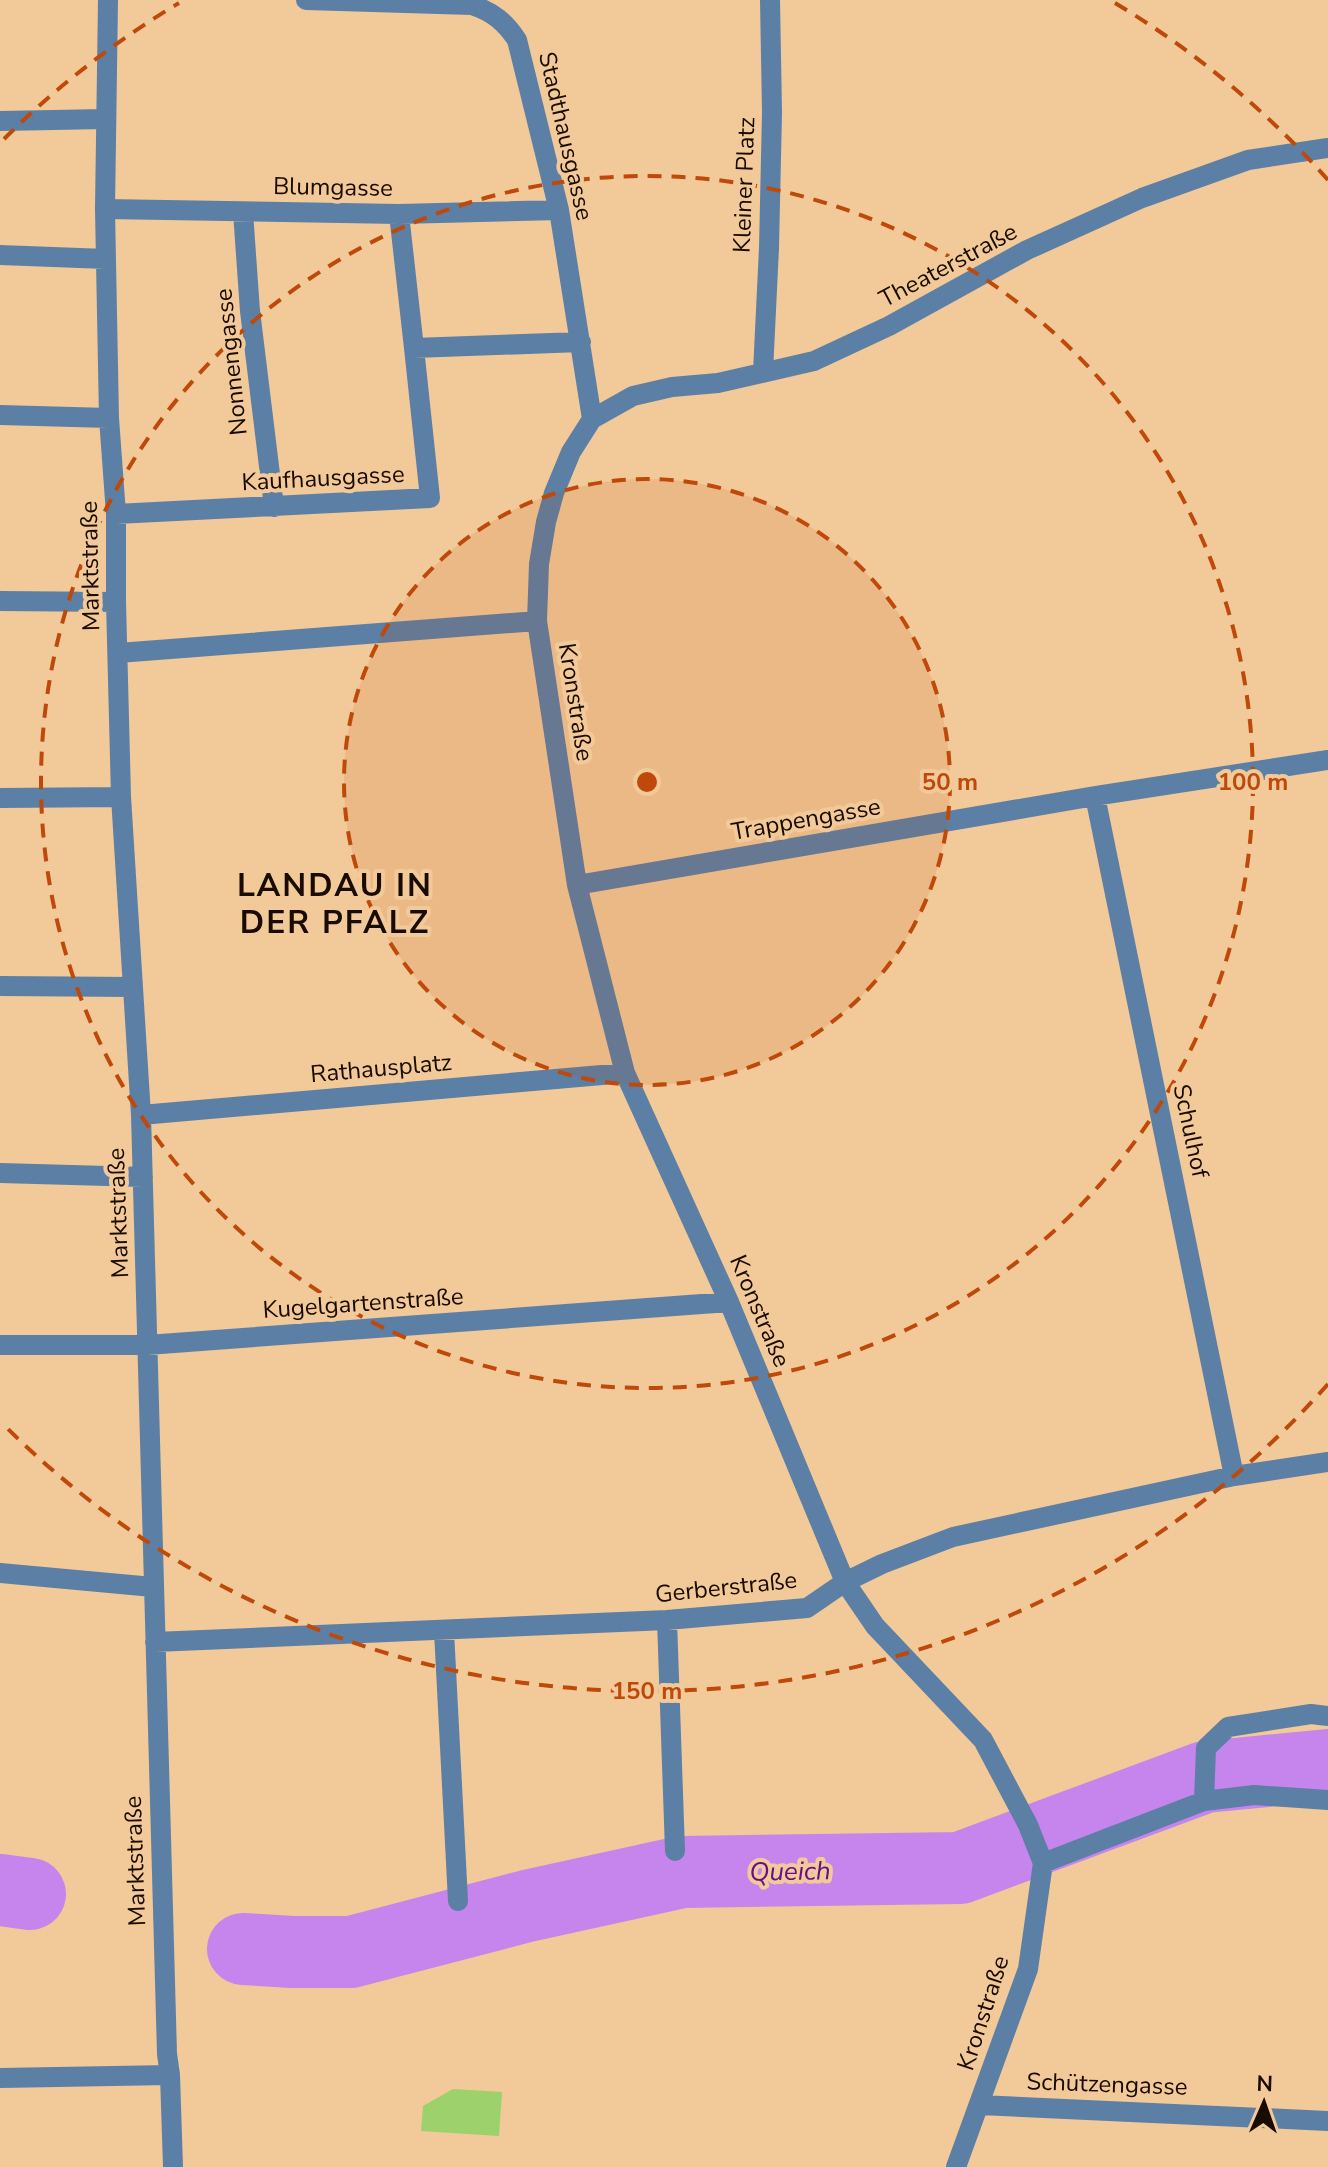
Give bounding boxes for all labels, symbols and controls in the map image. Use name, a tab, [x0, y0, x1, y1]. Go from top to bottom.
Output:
street label: Stadthausgasse	[531, 48, 601, 224]
street label: Kleiner Platz	[726, 116, 762, 254]
street label: Blumgasse	[273, 170, 393, 204]
street label: Theaterstraße	[874, 215, 1022, 315]
street label: Nonnengasse	[207, 287, 255, 437]
street label: Kaufhausgasse	[241, 458, 405, 498]
street label: Marktstraße	[73, 500, 107, 632]
street label: Kronstraße	[551, 641, 601, 763]
text: 50 m	[922, 766, 978, 798]
text: 100 m	[1218, 766, 1288, 798]
centre of rings	[633, 768, 661, 796]
street label: Trappengasse	[729, 790, 883, 848]
district label: LANDAU IN DER PFALZ	[237, 864, 433, 944]
street label: Rathausplatz	[309, 1046, 453, 1090]
street label: Schulhof	[1165, 1081, 1217, 1182]
street label: Marktstraße	[100, 1147, 136, 1279]
street label: Kronstraße	[722, 1250, 798, 1372]
street label: Kugelgartenstraße	[261, 1280, 465, 1326]
street label: Gerberstraße	[653, 1564, 799, 1610]
text: 150 m	[612, 1675, 682, 1707]
street label: Marktstraße	[117, 1795, 153, 1927]
water label: Queich	[749, 1853, 831, 1890]
street label: Kronstraße	[949, 1951, 1017, 2075]
north arrow	[1224, 2063, 1304, 2143]
street label: Schützengasse	[1026, 2065, 1188, 2103]
text: N	[1256, 2069, 1273, 2099]

